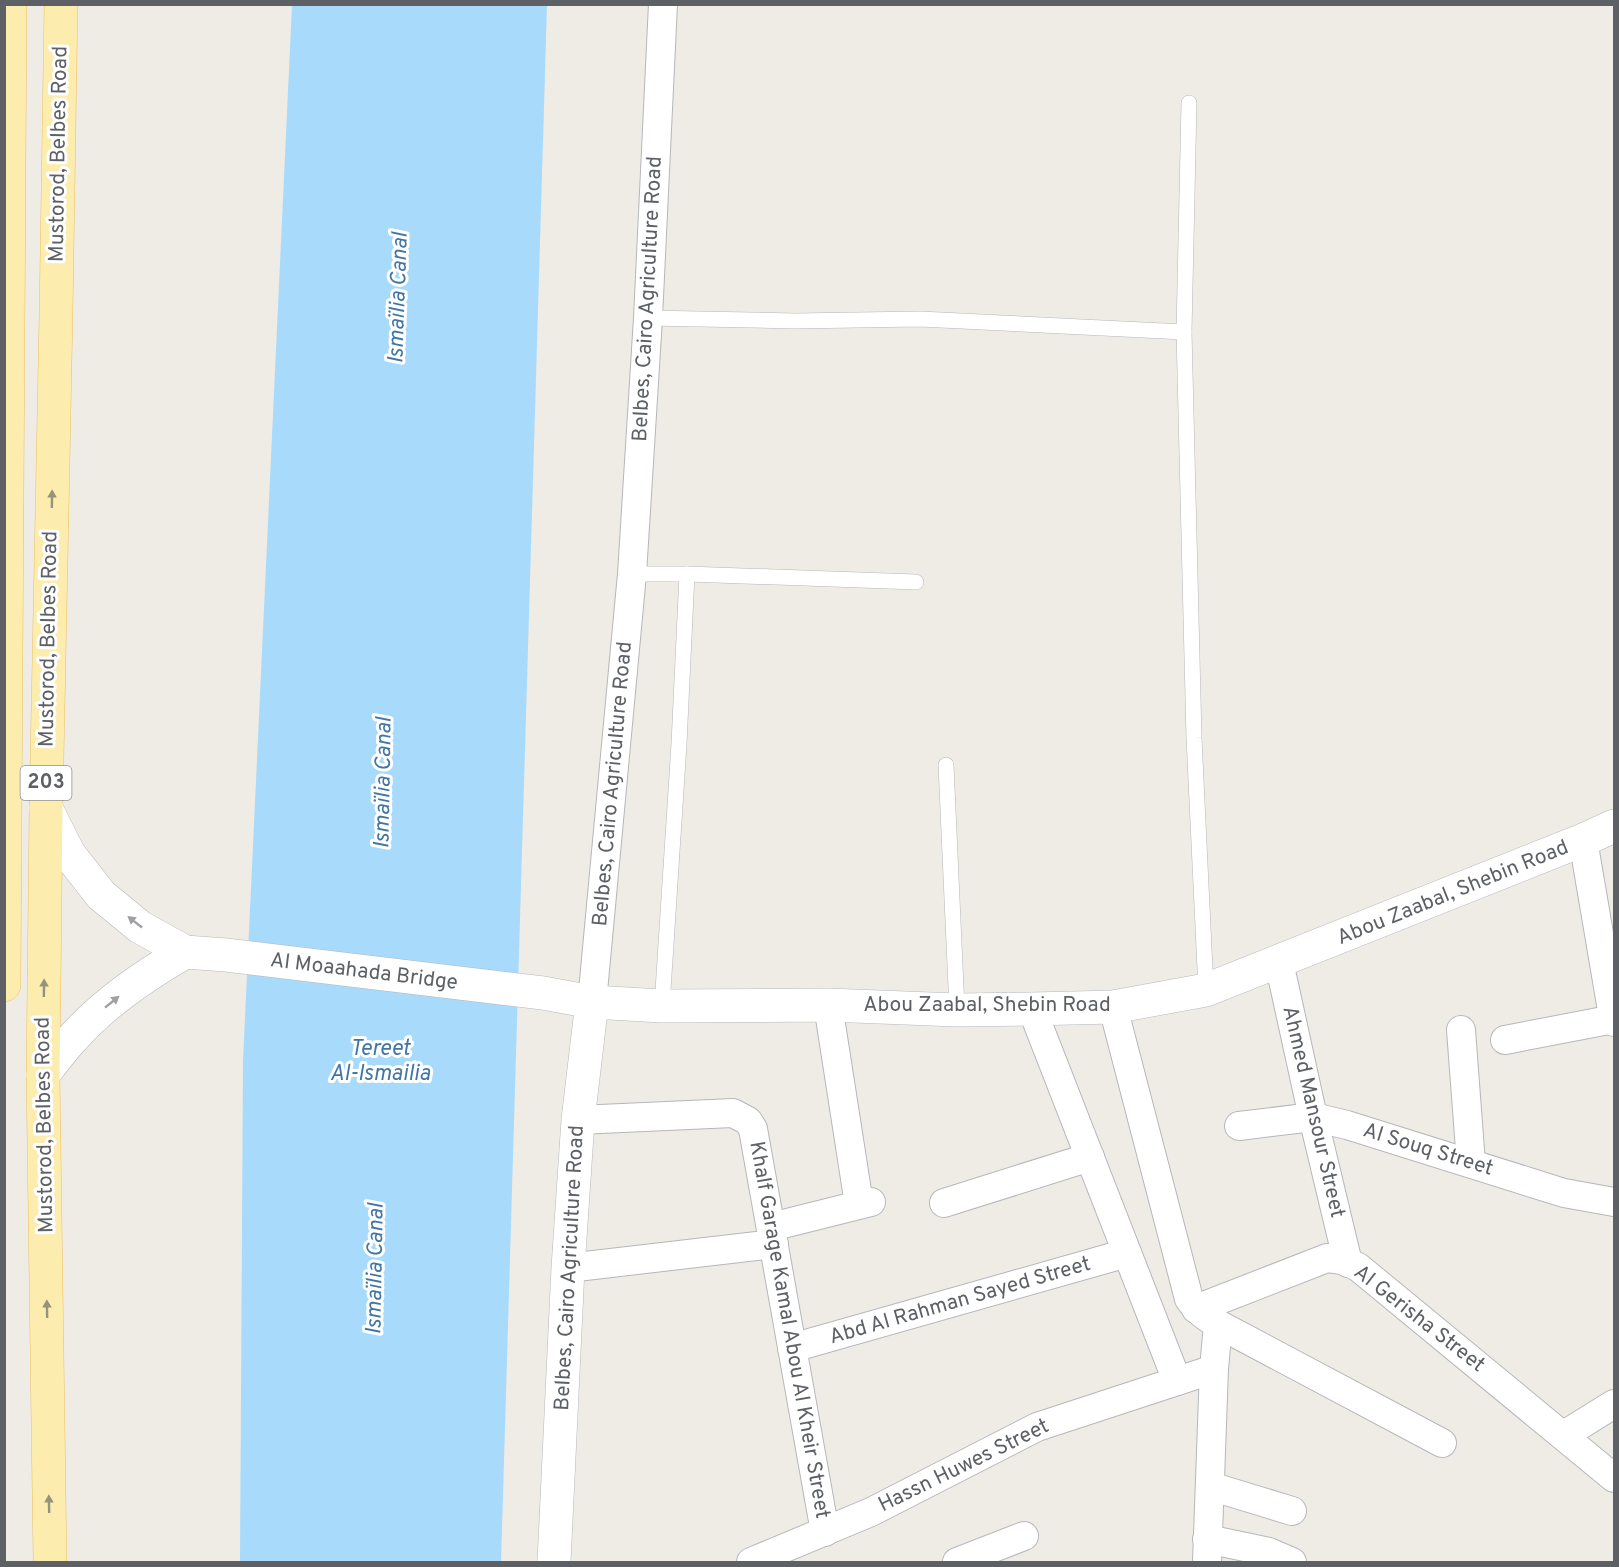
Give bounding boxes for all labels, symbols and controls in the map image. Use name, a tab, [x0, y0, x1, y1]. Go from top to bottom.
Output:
street label: Mustorod, Belbes Road	[44, 46, 74, 262]
street label: Belbes, Cairo Agriculture Road	[627, 156, 669, 442]
water label: Ismaïlia Canal	[383, 230, 415, 364]
one-way arrow	[47, 490, 57, 509]
street label: Mustorod, Belbes Road	[34, 531, 64, 747]
street label: Belbes, Cairo Agriculture Road	[587, 640, 639, 928]
water label: Ismaïlia Canal	[369, 716, 399, 849]
road number: 203	[20, 766, 72, 800]
street label: Abou Zaabal, Shebin Road	[1333, 834, 1573, 952]
one-way arrow	[127, 917, 142, 929]
street label: Al Moaahada Bridge	[269, 947, 459, 997]
one-way arrow	[39, 979, 49, 998]
street label: Abou Zaabal, Shebin Road	[863, 992, 1111, 1019]
one-way arrow	[104, 996, 119, 1008]
street label: Ahmed Mansour Street	[1275, 1003, 1351, 1221]
street label: Mustorod, Belbes Road	[30, 1017, 60, 1233]
water label: Tereet Al-Ismailia	[330, 1036, 431, 1088]
street label: Al Souq Street	[1360, 1117, 1496, 1183]
street label: Belbes, Cairo Agriculture Road	[549, 1125, 591, 1411]
street label: Khalf Garage Kamal Abou Al Kheir Street	[742, 1139, 836, 1521]
water label: Ismaïlia Canal	[361, 1202, 391, 1335]
street label: Abd Al Rahman Sayed Street	[826, 1251, 1094, 1351]
street label: Al Gerisha Street	[1348, 1259, 1490, 1379]
one-way arrow	[42, 1300, 52, 1319]
street label: Hassn Huwes Street	[874, 1413, 1054, 1519]
one-way arrow	[44, 1495, 54, 1514]

